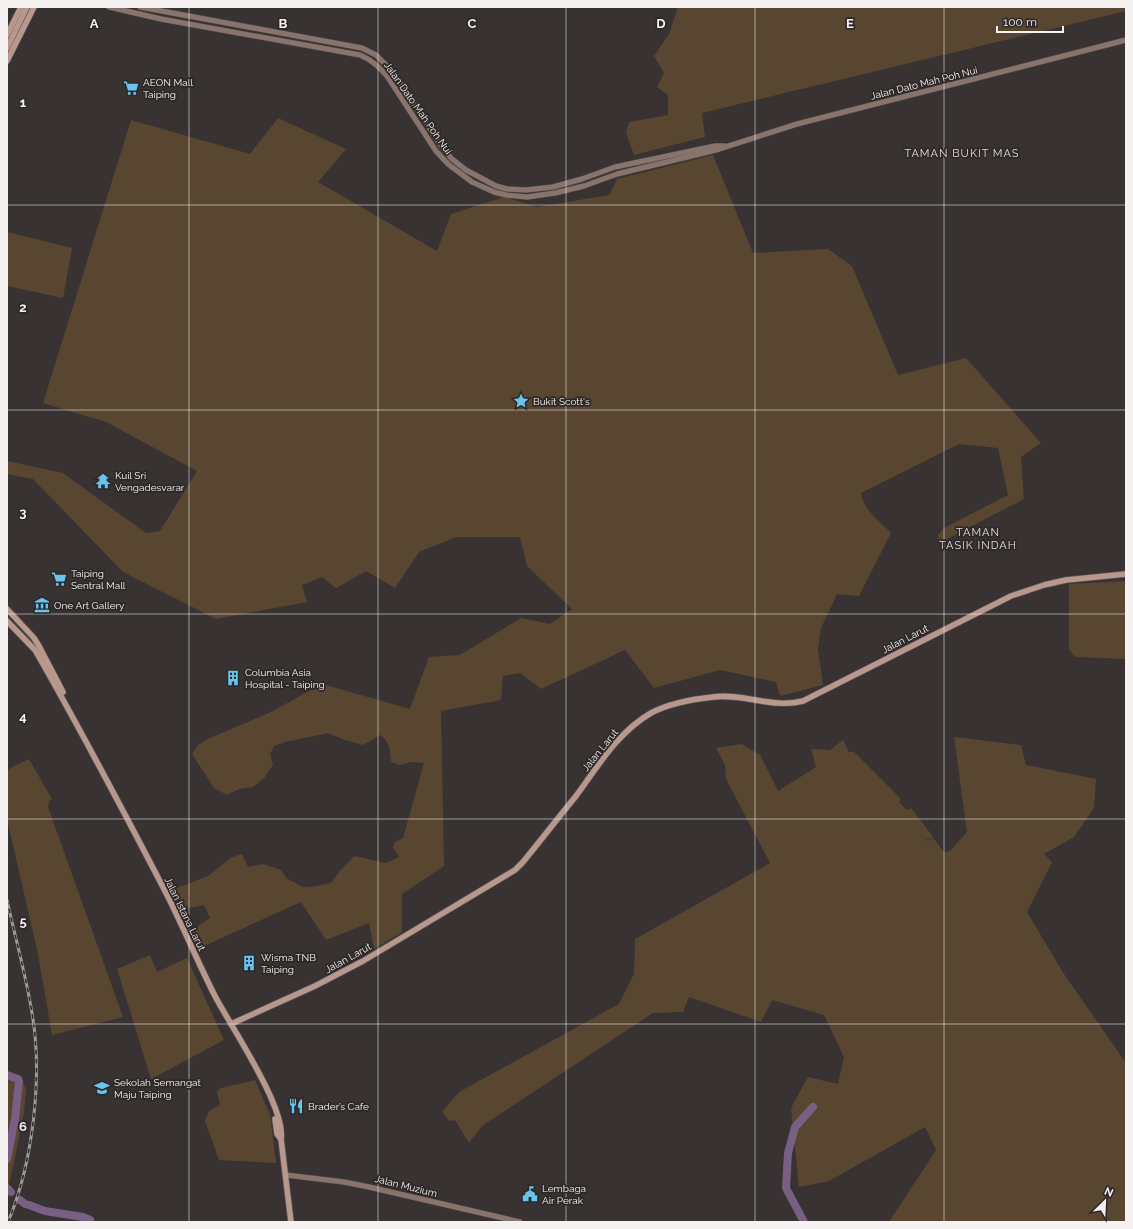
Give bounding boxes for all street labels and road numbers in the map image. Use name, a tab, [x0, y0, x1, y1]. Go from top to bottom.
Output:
street label: Jalan Dato Mah Poh Nui	[382, 60, 454, 156]
street label: Jalan Dato Mah Poh Nui	[869, 64, 979, 102]
street label: Jalan Larut	[880, 622, 931, 655]
street label: Jalan Larut	[580, 726, 621, 773]
street label: Jalan Istana Larut	[162, 875, 208, 953]
street label: Jalan Larut	[323, 941, 373, 975]
street label: Jalan Muzium	[374, 1173, 438, 1199]

